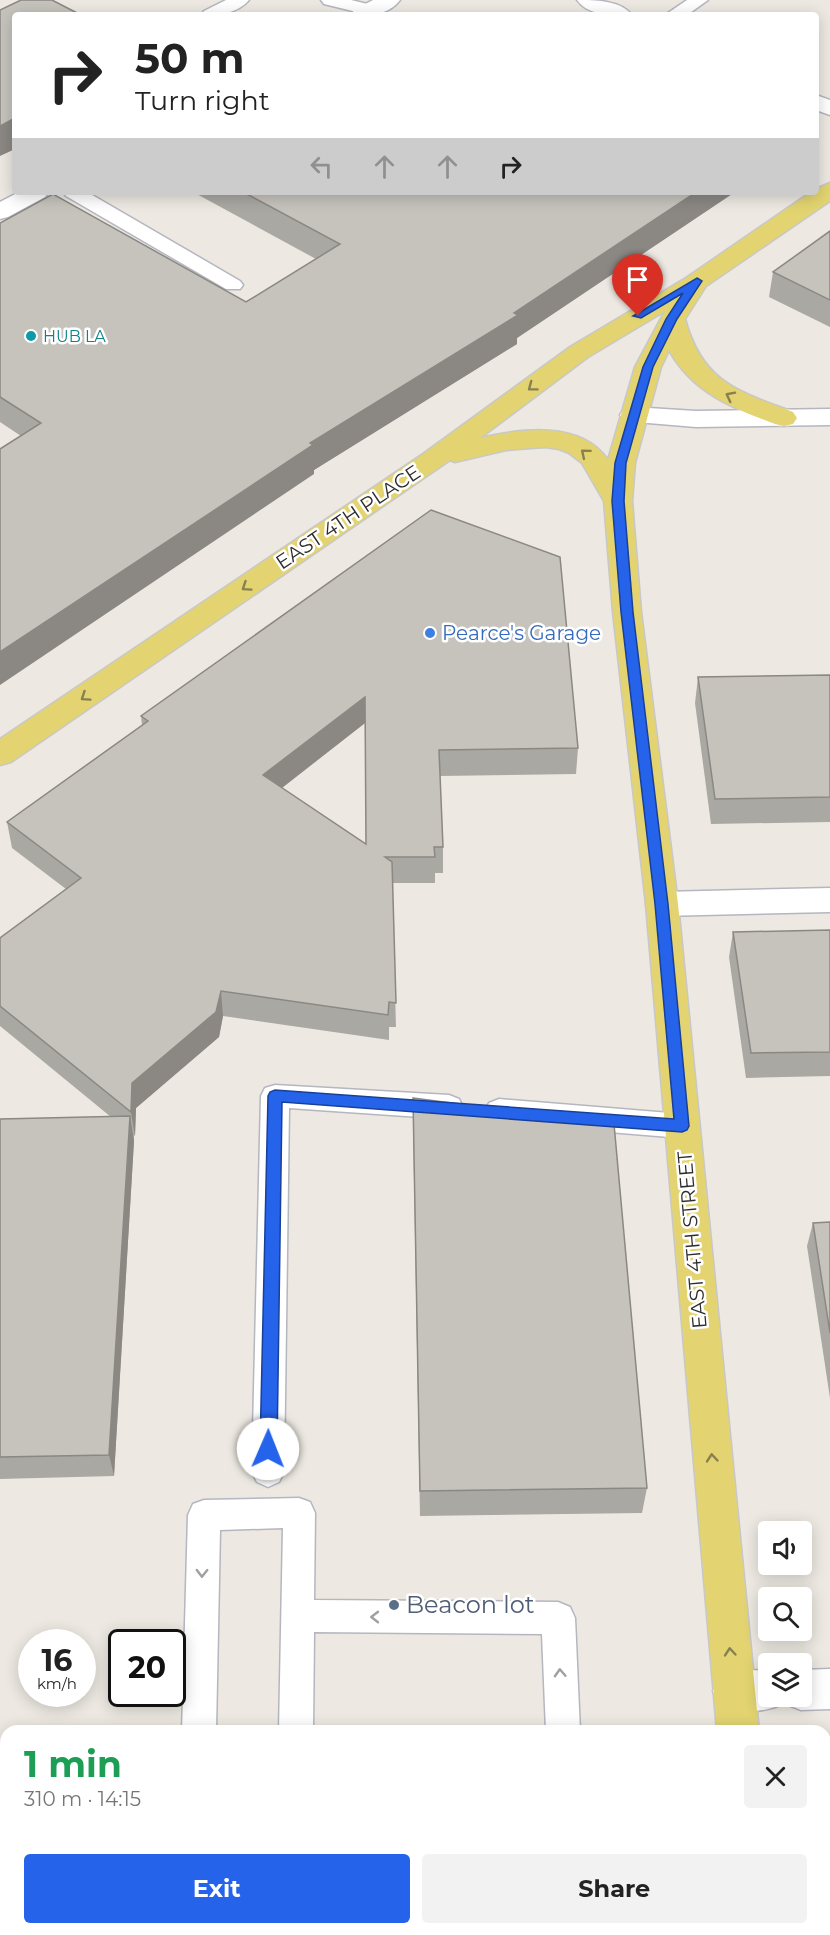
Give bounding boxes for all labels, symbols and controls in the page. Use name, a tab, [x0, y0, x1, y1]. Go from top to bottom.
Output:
text: 50 m	[135, 32, 244, 84]
icon: right	[36, 36, 114, 114]
text: Turn right	[135, 84, 270, 117]
icon: left	[305, 150, 338, 183]
icon: ahead	[368, 150, 401, 183]
icon: ahead	[431, 150, 464, 183]
icon: right	[494, 150, 527, 183]
pin	[612, 254, 663, 316]
icon: arrive	[621, 263, 654, 296]
place label: HUB LA	[43, 327, 106, 346]
marker: HUB LA	[24, 329, 38, 343]
one-way arrow	[527, 379, 538, 390]
one-way arrow	[726, 392, 736, 403]
one-way arrow	[581, 449, 592, 460]
street label: EAST 4TH PLACE	[271, 460, 425, 574]
one-way arrow	[242, 580, 253, 591]
place label: Pearce's Garage	[442, 621, 601, 645]
marker: Pearce's Garage	[423, 626, 437, 640]
one-way arrow	[80, 690, 91, 701]
street label: EAST 4TH STREET	[672, 1150, 712, 1330]
position arrow	[236, 1417, 300, 1481]
one-way arrow	[706, 1453, 719, 1462]
map controls	[758, 1521, 812, 1707]
button: sound	[758, 1521, 812, 1575]
one-way arrow	[196, 1569, 209, 1578]
button: search	[758, 1587, 812, 1641]
place label: Beacon lot	[406, 1590, 535, 1619]
marker: Beacon lot	[387, 1598, 401, 1612]
one-way arrow	[370, 1611, 379, 1623]
speed limit sign: 20	[108, 1629, 186, 1707]
text: 16	[42, 1642, 72, 1679]
one-way arrow	[724, 1647, 737, 1656]
button: layers	[758, 1653, 812, 1707]
one-way arrow	[554, 1668, 567, 1677]
text: km/h	[37, 1674, 77, 1693]
text: 1 min	[24, 1742, 122, 1786]
button: close	[744, 1745, 807, 1808]
text: 310 m · 14:15	[24, 1787, 141, 1811]
button: Exit	[24, 1854, 410, 1923]
button: Share	[422, 1854, 807, 1923]

